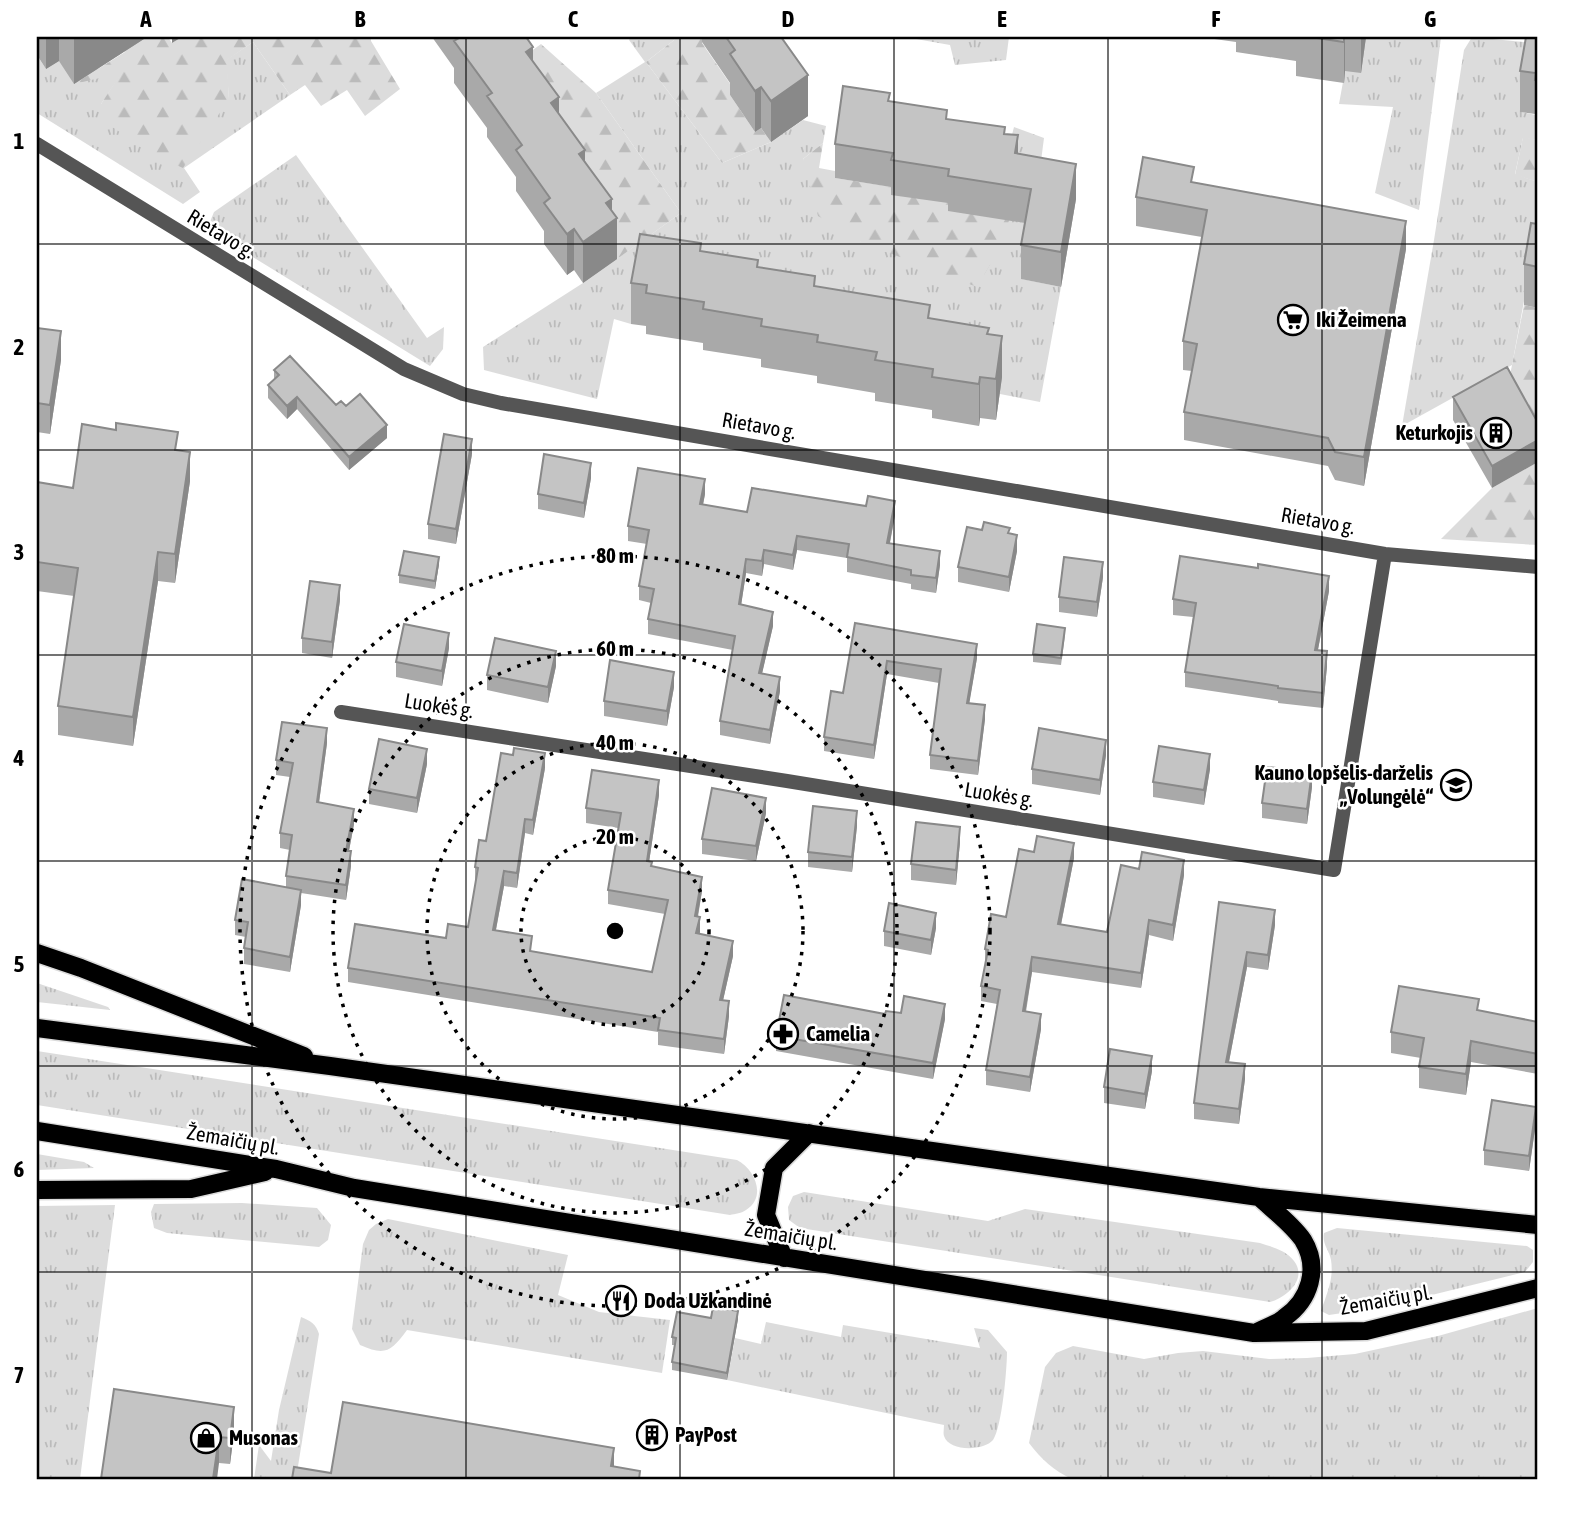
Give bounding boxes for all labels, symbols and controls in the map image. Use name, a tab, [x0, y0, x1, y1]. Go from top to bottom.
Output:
text: A	[139, 6, 152, 32]
text: B	[355, 6, 366, 32]
text: C	[568, 6, 579, 32]
text: D	[782, 6, 795, 32]
text: E	[997, 6, 1007, 32]
text: F	[1211, 6, 1221, 32]
text: G	[1424, 6, 1436, 32]
text: 1	[14, 128, 25, 154]
street label: Rietavo g.	[183, 204, 260, 263]
supermarket icon: Iki Žeimena	[1276, 303, 1310, 337]
place label: Iki Žeimena	[1316, 307, 1407, 331]
text: 2	[14, 334, 24, 360]
street label: Rietavo g.	[720, 407, 798, 443]
building icon: Keturkojis	[1479, 416, 1513, 450]
place label: Keturkojis	[1395, 420, 1474, 444]
street label: Rietavo g.	[1279, 502, 1357, 538]
text: 3	[14, 539, 24, 565]
text: 80 m	[596, 543, 634, 567]
text: 60 m	[596, 636, 634, 660]
street label: Luokės g.	[403, 688, 475, 722]
text: 40 m	[595, 730, 634, 754]
text: 4	[13, 745, 25, 771]
place label: Kauno lopšelis-darželis „Volungėlė“	[1255, 760, 1434, 808]
school or university icon: Kauno lopšelis-darželis „Volungėlė“	[1439, 768, 1473, 802]
street label: Luokės g.	[963, 777, 1035, 811]
text: 20 m	[596, 824, 634, 848]
centre of rings	[603, 919, 627, 943]
text: 5	[14, 951, 25, 977]
pharmacy icon: Camelia	[766, 1017, 800, 1051]
place label: Camelia	[806, 1021, 870, 1045]
street label: Žemaičių pl.	[185, 1119, 281, 1159]
text: 6	[14, 1156, 25, 1182]
street label: Žemaičių pl.	[743, 1216, 839, 1254]
street label: Žemaičių pl.	[1338, 1279, 1434, 1319]
restaurant icon: Doda Užkandinė	[604, 1284, 638, 1318]
place label: Doda Užkandinė	[644, 1288, 772, 1312]
text: 7	[14, 1362, 24, 1388]
building icon: PayPost	[635, 1418, 669, 1452]
shop icon: Musonas	[189, 1421, 223, 1455]
place label: PayPost	[675, 1422, 737, 1446]
place label: Musonas	[229, 1425, 298, 1449]

